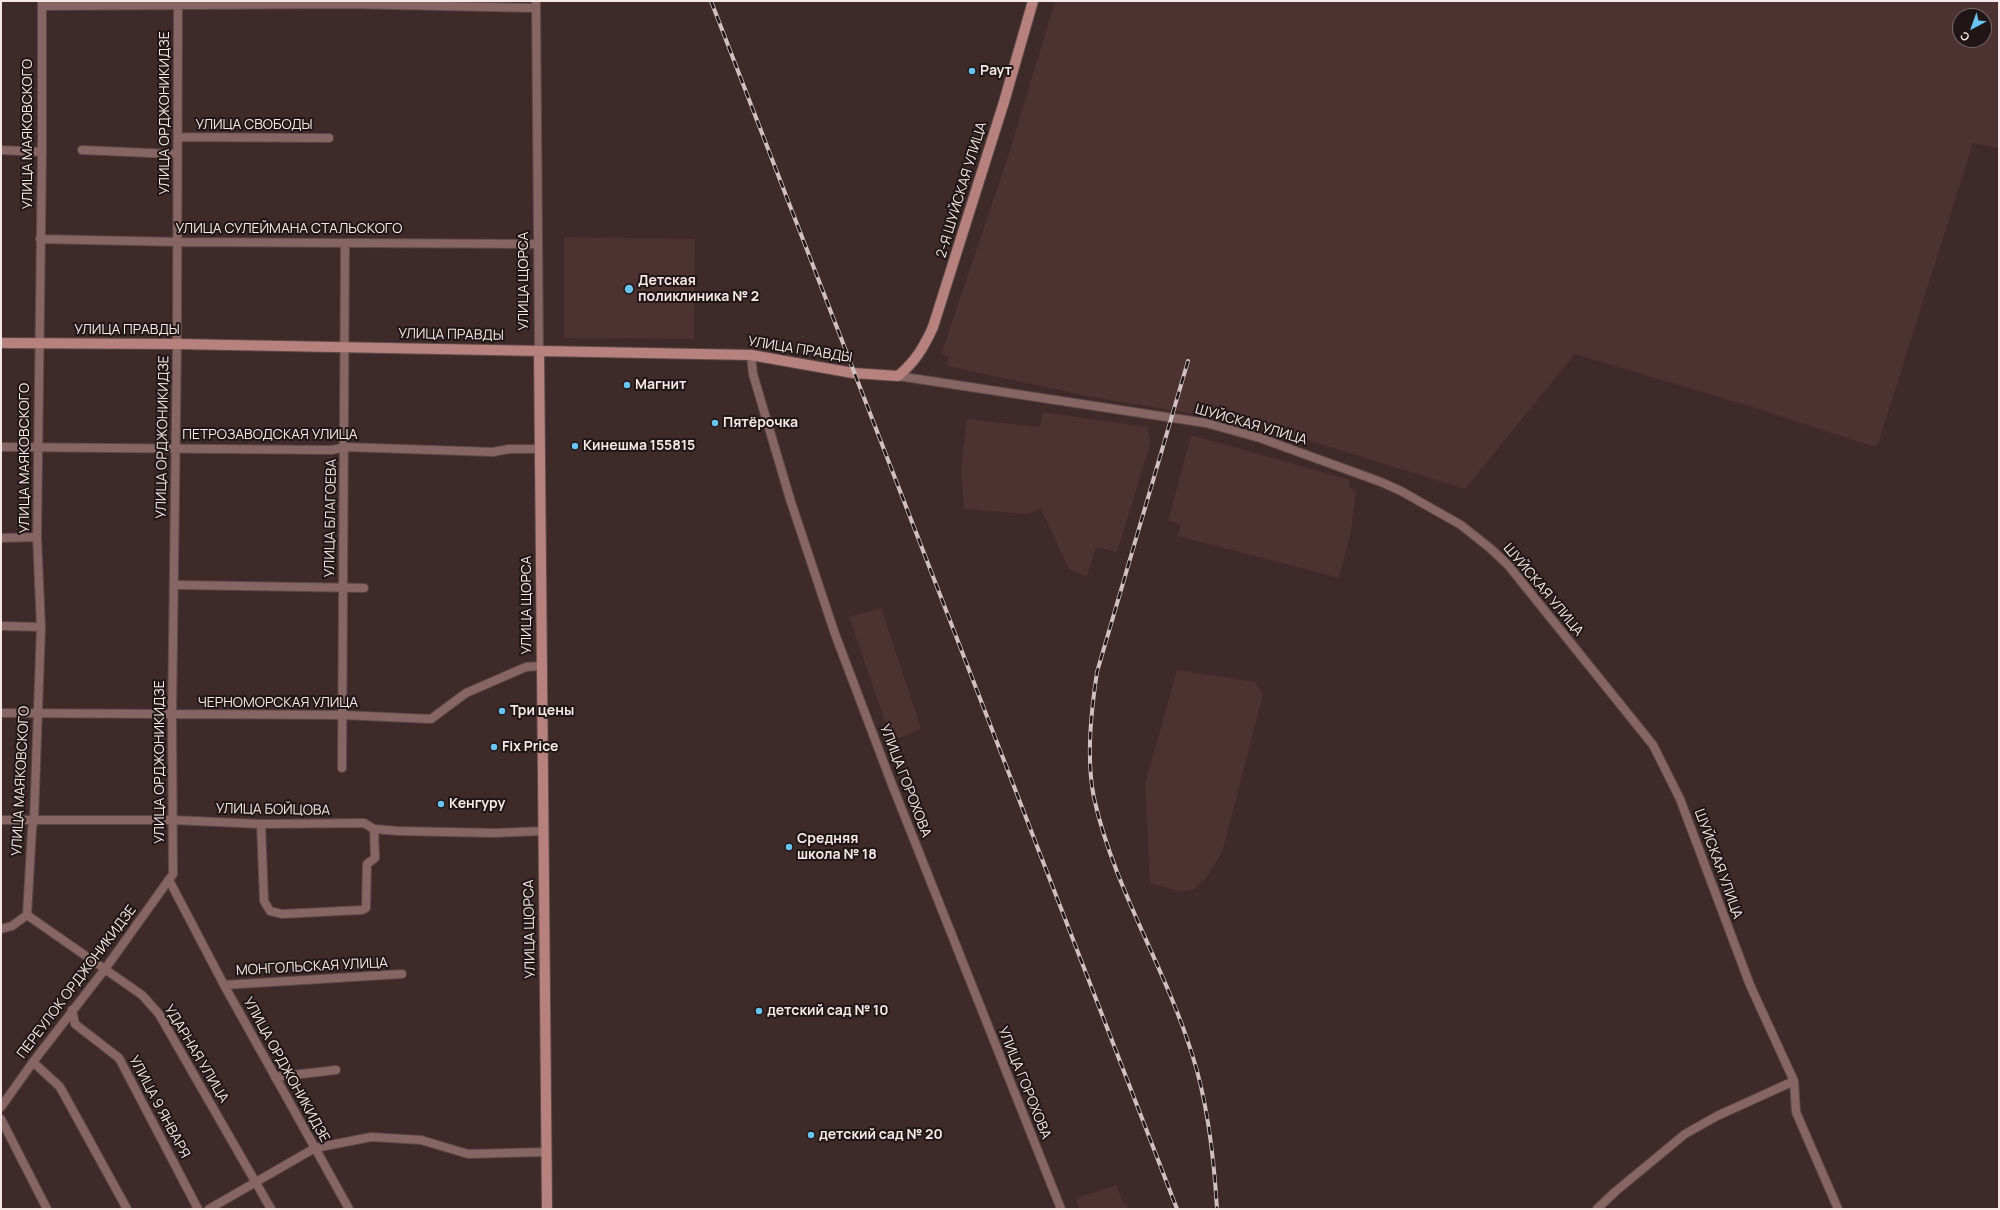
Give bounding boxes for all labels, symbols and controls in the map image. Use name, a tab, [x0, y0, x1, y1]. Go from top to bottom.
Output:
north arrow	[1952, 8, 1992, 48]
text: С	[1956, 28, 1972, 45]
street label: УЛИЦА ОРДЖОНИКИДЗЕ	[157, 31, 173, 195]
street label: УЛИЦА МАЯКОВСКОГО	[20, 59, 36, 209]
place label: Раут	[980, 63, 1012, 79]
marker: Раут	[967, 66, 977, 76]
street label: УЛИЦА СВОБОДЫ	[195, 117, 313, 133]
street label: 2-Я ШУЙСКАЯ УЛИЦА	[933, 120, 991, 260]
street label: УЛИЦА СУЛЕЙМАНА СТАЛЬСКОГО	[176, 221, 402, 237]
street label: УЛИЦА ЩОРСА	[516, 232, 532, 330]
place label: Детская поликлиника № 2	[638, 273, 759, 306]
marker: Детская поликлиника № 2	[623, 283, 635, 295]
street label: УЛИЦА ПРАВДЫ	[74, 322, 180, 338]
street label: УЛИЦА ПРАВДЫ	[398, 326, 504, 344]
street label: УЛИЦА ПРАВДЫ	[747, 333, 853, 367]
street label: УЛИЦА ОРДЖОНИКИДЗЕ	[153, 355, 173, 519]
place label: Магнит	[635, 377, 686, 393]
marker: Магнит	[622, 380, 632, 390]
street label: УЛИЦА МАЯКОВСКОГО	[17, 383, 33, 533]
street label: ШУЙСКАЯ УЛИЦА	[1193, 401, 1309, 449]
place label: Пятёрочка	[723, 415, 798, 431]
marker: Пятёрочка	[710, 418, 720, 428]
street label: ПЕТРОЗАВОДСКАЯ УЛИЦА	[182, 427, 358, 443]
place label: Кинешма 155815	[583, 438, 695, 454]
marker: Кинешма 155815	[570, 441, 580, 451]
street label: УЛИЦА БЛАГОЕВА	[322, 459, 340, 577]
street label: ШУЙСКАЯ УЛИЦА	[1499, 540, 1587, 640]
street label: УЛИЦА ЩОРСА	[519, 556, 535, 654]
street label: УЛИЦА ОРДЖОНИКИДЗЕ	[152, 680, 168, 844]
street label: ЧЕРНОМОРСКАЯ УЛИЦА	[198, 695, 358, 711]
place label: Три цены	[510, 703, 574, 719]
street label: УЛИЦА МАЯКОВСКОГО	[9, 705, 33, 857]
marker: Три цены	[497, 706, 507, 716]
street label: УЛИЦА ГОРОХОВА	[876, 722, 934, 840]
place label: Fix Price	[502, 739, 559, 755]
marker: Fix Price	[489, 742, 499, 752]
place label: Кенгуру	[449, 796, 505, 812]
marker: Кенгуру	[436, 799, 446, 809]
street label: УЛИЦА БОЙЦОВА	[216, 801, 330, 819]
street label: ШУЙСКАЯ УЛИЦА	[1690, 807, 1746, 921]
place label: Средняя школа № 18	[797, 831, 877, 864]
marker: Средняя школа № 18	[784, 842, 794, 852]
street label: УЛИЦА ЩОРСА	[521, 879, 539, 979]
street label: ПЕРЕУЛОК ОРДЖОНИКИДЗЕ	[14, 902, 140, 1062]
street label: МОНГОЛЬСКАЯ УЛИЦА	[236, 955, 388, 979]
street label: УЛИЦА ОРДЖОНИКИДЗЕ	[239, 995, 333, 1145]
street label: УДАРНАЯ УЛИЦА	[160, 1002, 232, 1106]
place label: детский сад № 10	[767, 1003, 888, 1019]
marker: детский сад № 10	[754, 1006, 764, 1016]
street label: УЛИЦА ГОРОХОВА	[994, 1024, 1054, 1142]
street label: УЛИЦА 9 ЯНВАРЯ	[125, 1053, 193, 1161]
place label: детский сад № 20	[819, 1127, 943, 1143]
marker: детский сад № 20	[806, 1130, 816, 1140]

